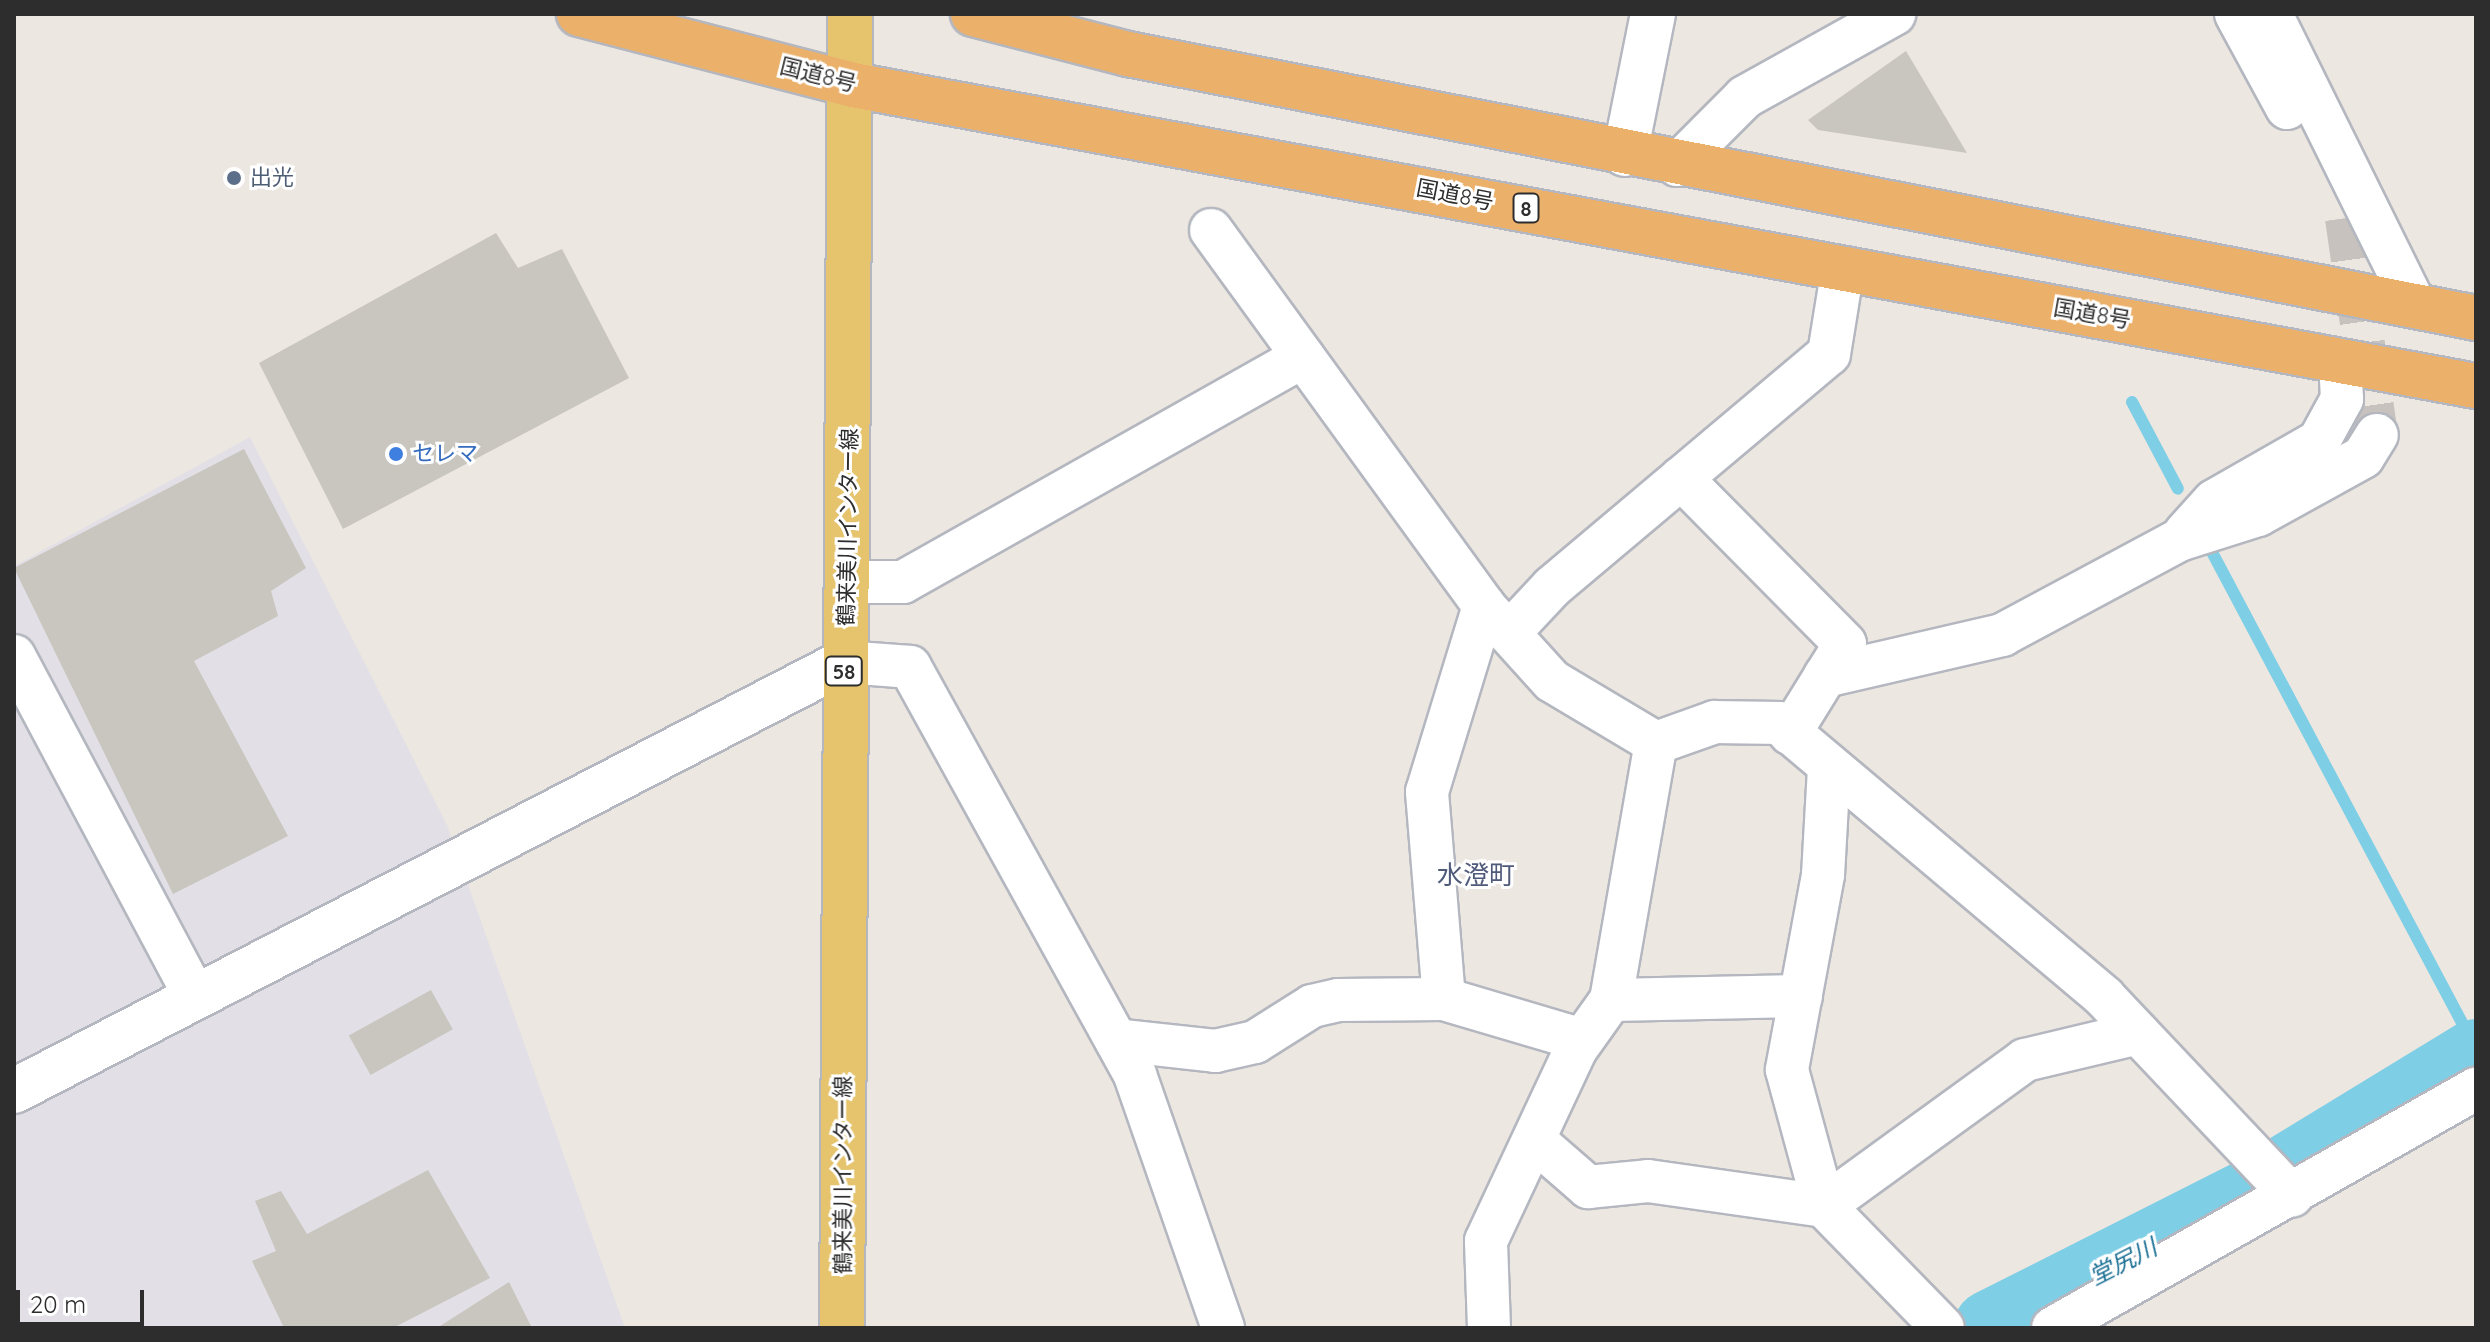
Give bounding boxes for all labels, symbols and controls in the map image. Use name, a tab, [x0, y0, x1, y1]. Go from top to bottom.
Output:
street label: 国道8号	[777, 53, 859, 97]
place label: 出光	[250, 165, 294, 191]
marker: 出光	[225, 169, 243, 187]
street label: 国道8号	[1414, 175, 1496, 215]
road number: 8	[1512, 192, 1540, 224]
street label: 国道8号	[2051, 294, 2133, 334]
street label: 鶴来美川インター線	[833, 428, 863, 626]
place label: セレマ	[412, 441, 478, 467]
marker: セレマ	[387, 445, 405, 463]
road number: 58	[824, 655, 864, 687]
district label: 水澄町	[1437, 859, 1515, 891]
street label: 鶴来美川インター線	[830, 1076, 856, 1274]
water label: 堂尻川	[2084, 1233, 2162, 1291]
scale bar	[20, 1274, 148, 1324]
text: 20 m	[30, 1289, 86, 1319]

